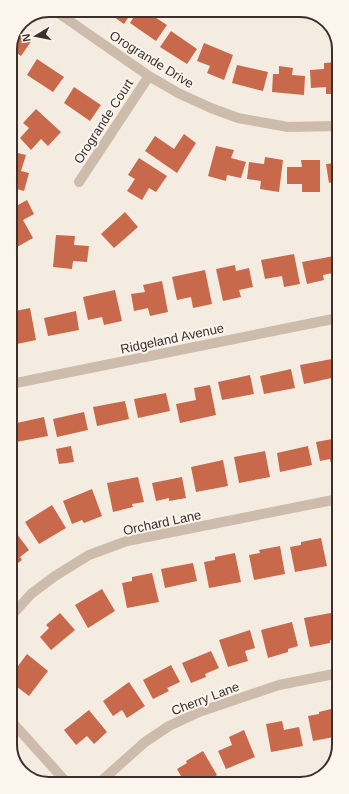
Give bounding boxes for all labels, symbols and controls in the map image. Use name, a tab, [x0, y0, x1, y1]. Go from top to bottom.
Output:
north arrow	[16, 16, 56, 56]
street label: Orogrande Drive	[107, 28, 196, 91]
text: N	[20, 33, 33, 43]
street label: Orogrande Court	[71, 76, 136, 166]
street label: Ridgeland Avenue	[119, 320, 225, 357]
street label: Orchard Lane	[122, 507, 203, 538]
street label: Cherry Lane	[169, 679, 241, 718]

